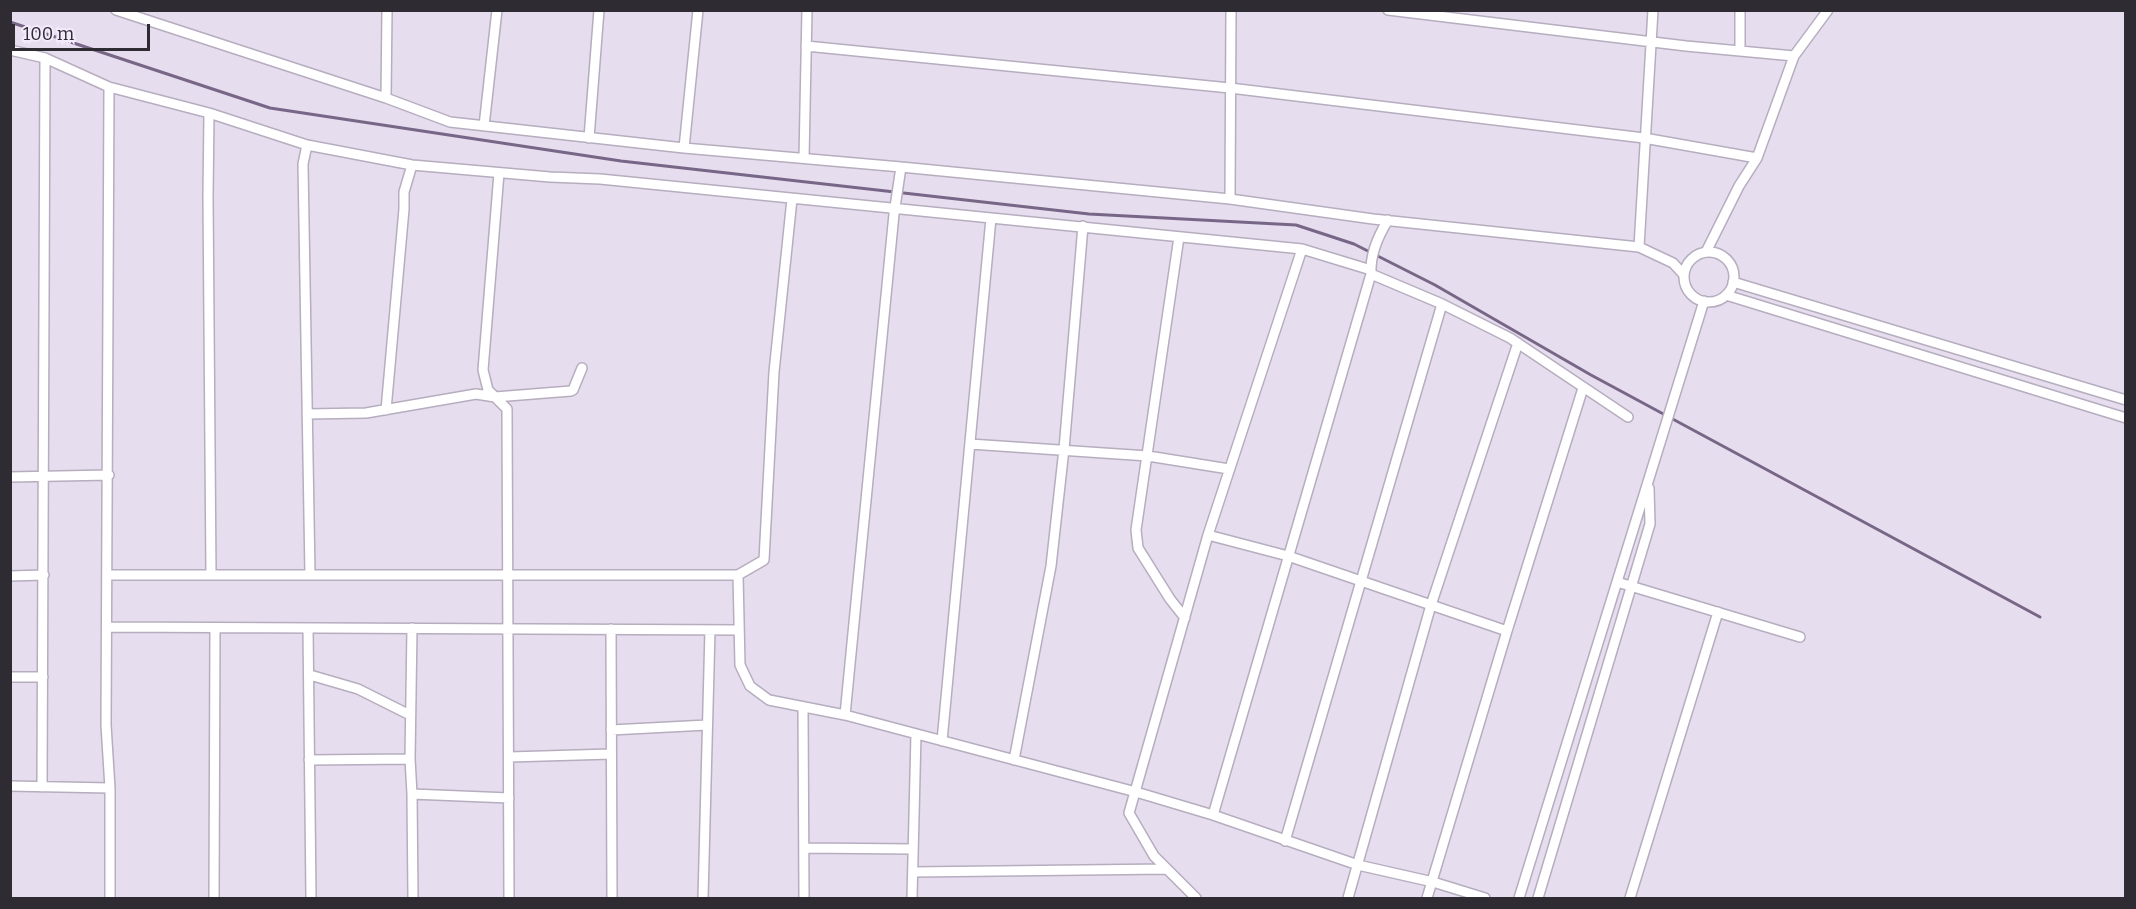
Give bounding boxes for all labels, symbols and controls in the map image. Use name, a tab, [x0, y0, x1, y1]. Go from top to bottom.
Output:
scale bar	[15, 12, 153, 50]
text: 100 m	[23, 23, 74, 45]

